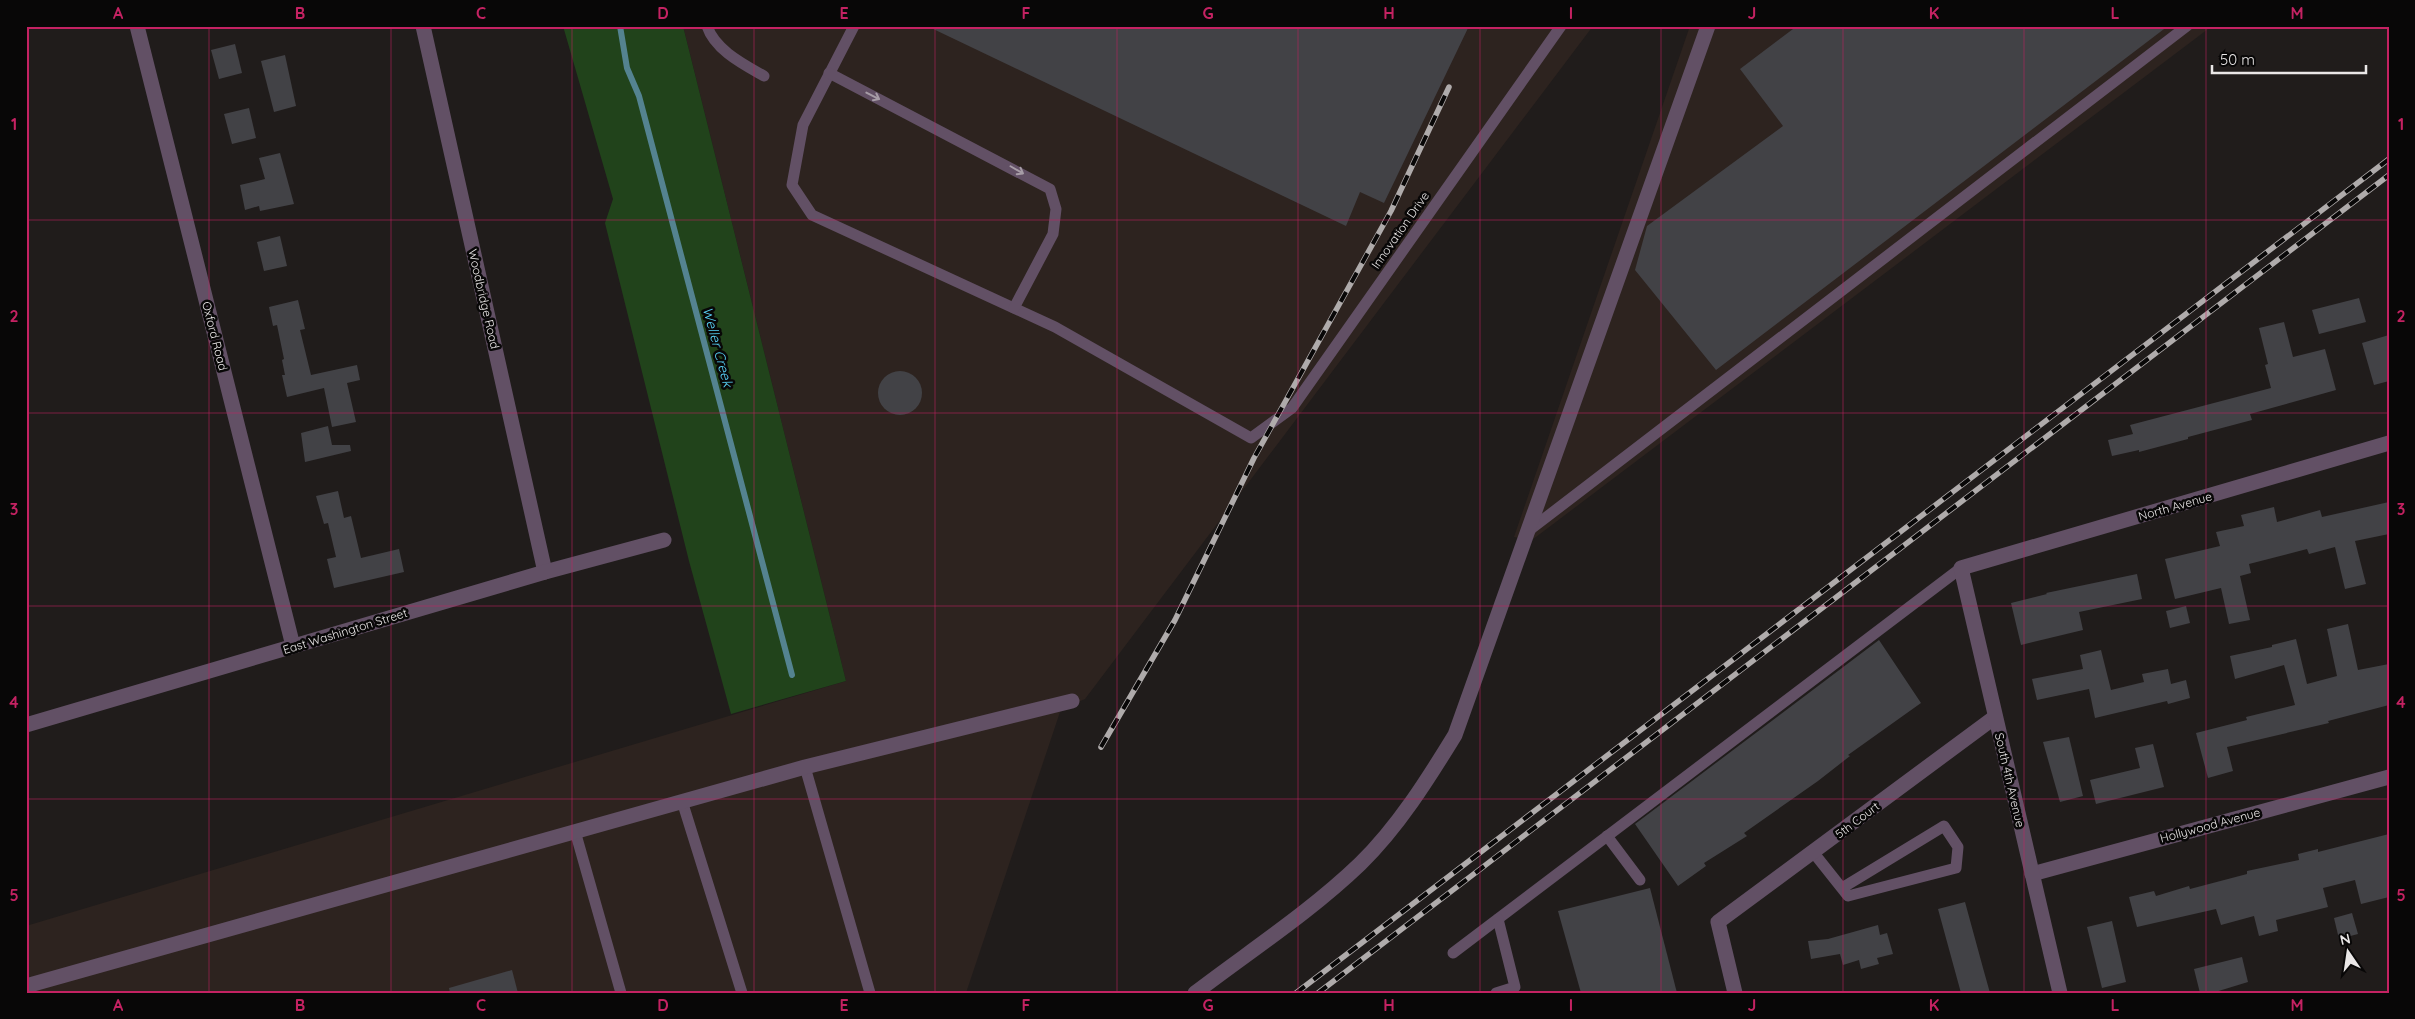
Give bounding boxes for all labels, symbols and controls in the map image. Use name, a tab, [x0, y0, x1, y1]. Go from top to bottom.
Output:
text: A	[113, 3, 124, 23]
text: B	[295, 3, 305, 23]
text: C	[476, 3, 486, 23]
text: D	[657, 3, 669, 23]
text: E	[839, 3, 849, 23]
text: F	[1022, 3, 1031, 23]
text: G	[1202, 3, 1214, 23]
text: H	[1383, 3, 1395, 23]
text: I	[1569, 3, 1573, 23]
text: J	[1748, 3, 1756, 23]
text: K	[1929, 3, 1939, 23]
text: L	[2111, 3, 2120, 23]
text: M	[2290, 3, 2304, 23]
scale bar	[2212, 42, 2366, 74]
text: 50 m	[2220, 50, 2255, 69]
one-way arrow	[865, 91, 880, 101]
text: 1	[11, 114, 17, 134]
text: 1	[2398, 114, 2404, 134]
one-way arrow	[1009, 166, 1024, 176]
street label: Innovation Drive	[1368, 188, 1432, 271]
street label: Woodbridge Road	[465, 248, 503, 350]
street label: Oxford Road	[199, 300, 231, 372]
water label: Weller Creek	[699, 305, 738, 390]
text: 2	[9, 306, 19, 326]
text: 2	[2396, 306, 2406, 326]
street label: North Avenue	[2136, 488, 2214, 524]
text: 3	[10, 499, 18, 519]
text: 3	[2397, 499, 2405, 519]
street label: East Washington Street	[281, 605, 409, 657]
text: 4	[9, 692, 19, 712]
text: 4	[2396, 692, 2406, 712]
street label: South 4th Avenue	[1992, 731, 2028, 829]
street label: 5th Court	[1832, 799, 1882, 841]
street label: Hollywood Avenue	[2158, 804, 2262, 846]
text: 5	[9, 885, 19, 905]
text: 5	[2396, 885, 2406, 905]
north arrow	[2322, 926, 2372, 976]
text: N	[2338, 929, 2352, 949]
text: A	[113, 995, 124, 1015]
text: B	[295, 995, 305, 1015]
text: C	[476, 995, 486, 1015]
text: D	[657, 995, 669, 1015]
text: E	[839, 995, 849, 1015]
text: F	[1022, 995, 1031, 1015]
text: G	[1202, 995, 1214, 1015]
text: H	[1383, 995, 1395, 1015]
text: I	[1569, 995, 1573, 1015]
text: J	[1748, 995, 1756, 1015]
text: K	[1929, 995, 1939, 1015]
text: L	[2111, 995, 2120, 1015]
text: M	[2290, 995, 2304, 1015]

